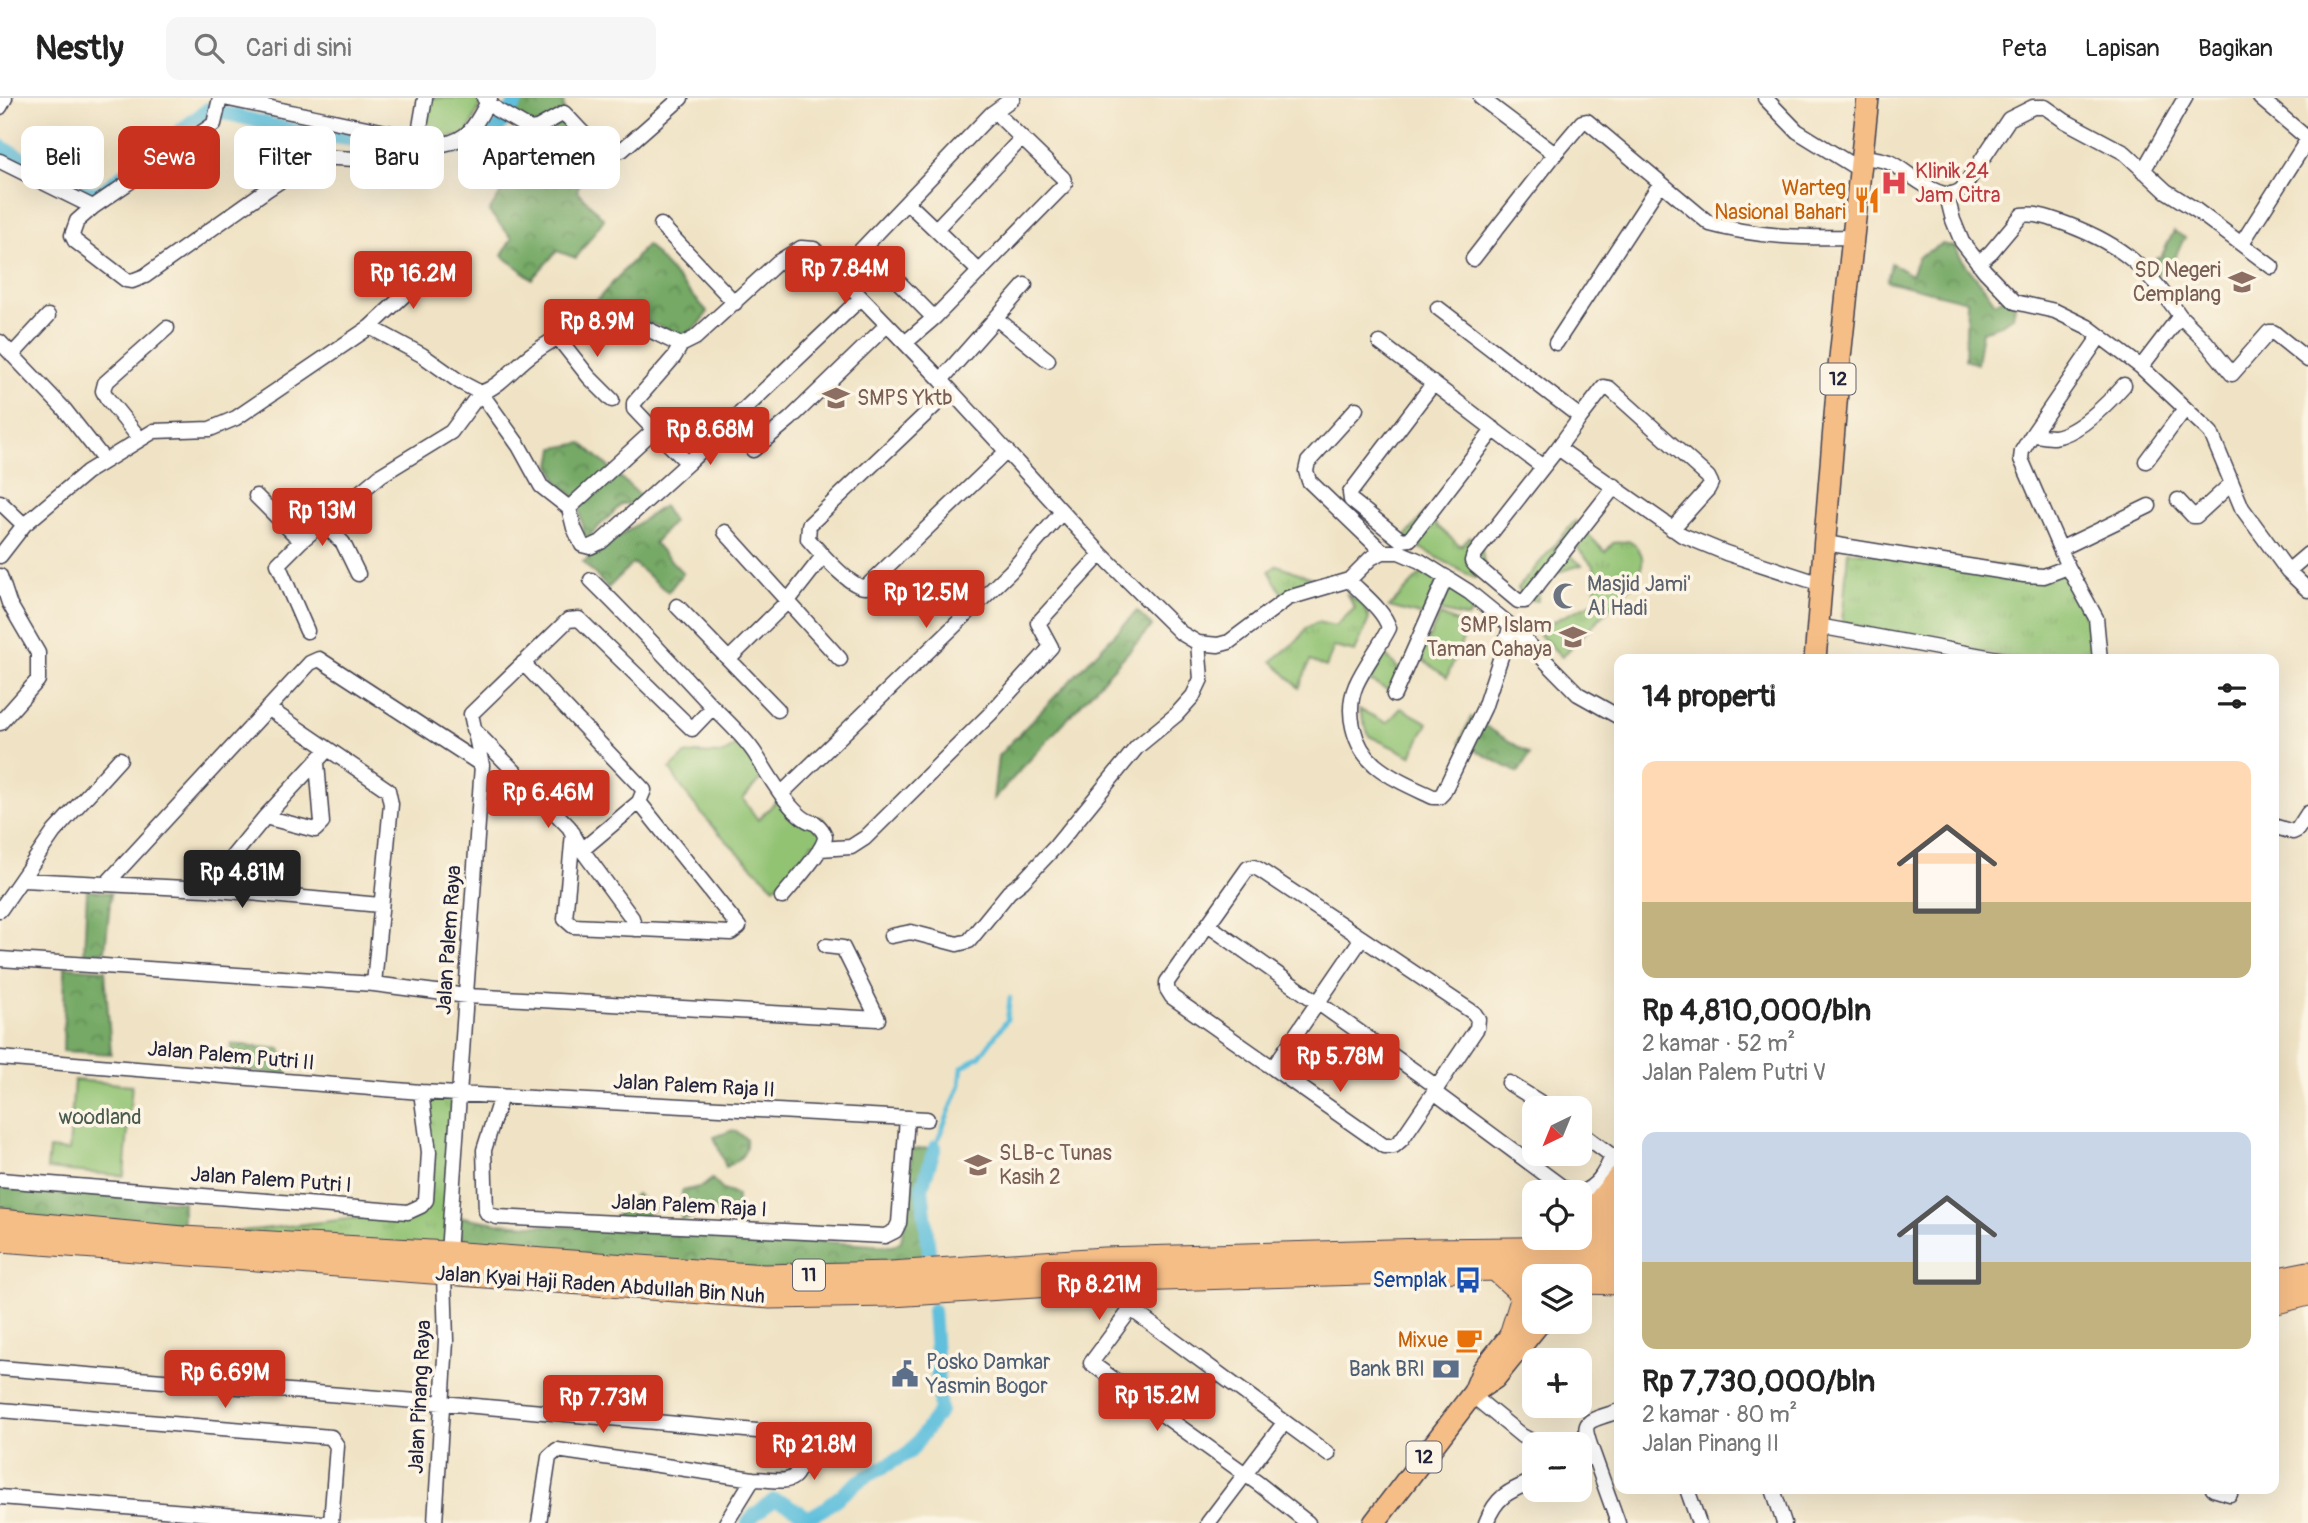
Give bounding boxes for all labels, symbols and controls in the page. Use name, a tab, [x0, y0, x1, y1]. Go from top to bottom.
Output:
search box	[166, 17, 656, 80]
text: Nestly	[35, 28, 124, 69]
icon: search	[190, 29, 228, 67]
text: Cari di sini	[246, 32, 352, 64]
text: Peta	[2001, 34, 2047, 63]
text: Lapisan	[2085, 34, 2160, 63]
text: Bagikan	[2198, 34, 2273, 63]
chip: Beli	[21, 126, 104, 189]
chip: Sewa	[118, 126, 220, 189]
chip: Filter	[234, 126, 336, 189]
chip: Baru	[350, 126, 444, 189]
chip: Apartemen	[458, 126, 620, 189]
place label: Klinik 24 Jam Citra	[1915, 158, 2000, 209]
hospital icon: Klinik 24 Jam Citra	[1879, 168, 1909, 198]
place label: Warteg Nasional Bahari	[1714, 175, 1846, 226]
restaurant icon: Warteg Nasional Bahari	[1852, 185, 1882, 215]
pin: Rp 7.84M	[773, 246, 917, 306]
pin: Rp 16.2M	[341, 252, 485, 311]
text: Rp 7.84M	[801, 254, 889, 283]
place label: SD Negeri Cemplang	[2133, 257, 2221, 308]
text: Rp 16.2M	[370, 259, 456, 288]
school or university icon: SD Negeri Cemplang	[2227, 267, 2257, 297]
pin: Rp 8.9M	[532, 300, 662, 359]
text: Rp 8.9M	[560, 307, 634, 336]
road number: 12	[1820, 364, 1856, 394]
school or university icon: SMPS Yktb	[821, 383, 851, 413]
place label: SMPS Yktb	[857, 385, 953, 412]
pin: Rp 8.68M	[638, 408, 782, 467]
text: Rp 8.68M	[666, 415, 754, 444]
pin: Rp 13M	[265, 489, 379, 548]
text: Rp 13M	[288, 496, 356, 525]
pin: Rp 12.5M	[854, 570, 998, 630]
place label: Masjid Jami' Al Hadi	[1587, 571, 1691, 622]
text: Rp 12.5M	[883, 578, 969, 607]
mosque icon: Masjid Jami' Al Hadi	[1551, 581, 1581, 611]
place label: SMP Islam Taman Cahaya	[1427, 612, 1552, 663]
school or university icon: SMP Islam Taman Cahaya	[1558, 622, 1588, 652]
icon: filters	[2213, 677, 2251, 715]
text: 14 properti	[1642, 678, 1775, 715]
pin: Rp 6.46M	[476, 770, 620, 830]
text: Rp 6.46M	[503, 778, 593, 807]
icon: home	[1884, 806, 2010, 932]
pin: Rp 4.81M	[170, 850, 314, 910]
text: Rp 4.81M	[200, 858, 284, 887]
street label: Jalan Palem Raya	[430, 864, 468, 1016]
text: Rp 4,810,000/bln	[1642, 992, 1871, 1029]
text: 2 kamar · 52 m²	[1642, 1029, 1795, 1058]
pin: Rp 5.78M	[1268, 1034, 1412, 1094]
street label: Jalan Palem Putri II	[146, 1035, 316, 1077]
text: Rp 5.78M	[1297, 1042, 1384, 1071]
text: Jalan Palem Putri V	[1642, 1058, 1826, 1087]
street label: Jalan Palem Raja II	[612, 1068, 776, 1104]
north arrow	[1522, 1096, 1592, 1166]
map controls	[1522, 1096, 1592, 1502]
park label: woodland	[58, 1104, 142, 1131]
place label: SLB-c Tunas Kasih 2	[999, 1140, 1112, 1191]
school or university icon: SLB-c Tunas Kasih 2	[963, 1150, 993, 1180]
street label: Jalan Palem Putri I	[189, 1161, 353, 1199]
icon: home	[1884, 1177, 2010, 1303]
button: locate	[1522, 1180, 1592, 1250]
street label: Jalan Palem Raja I	[610, 1188, 768, 1224]
street label: Jalan Kyai Haji Raden Abdullah Bin Nuh	[434, 1260, 766, 1310]
road number: 11	[793, 1260, 825, 1290]
pin: Rp 8.21M	[1027, 1262, 1171, 1322]
button: layers	[1522, 1264, 1592, 1334]
bus stop icon: Semplak	[1453, 1265, 1483, 1295]
place label: Semplak	[1373, 1267, 1447, 1294]
text: Rp 8.21M	[1057, 1270, 1141, 1299]
street label: Jalan Pinang Raya	[402, 1319, 438, 1475]
cafe icon: Mixue	[1454, 1325, 1484, 1355]
place label: Mixue	[1398, 1327, 1449, 1354]
button: +	[1522, 1348, 1592, 1418]
place label: Posko Damkar Yasmin Bogor	[925, 1349, 1051, 1400]
pin: Rp 6.69M	[153, 1350, 297, 1410]
bank icon: Bank BRI	[1431, 1354, 1461, 1384]
place label: Bank BRI	[1349, 1356, 1425, 1383]
text: Rp 6.69M	[180, 1358, 270, 1387]
public building icon: Posko Damkar Yasmin Bogor	[890, 1359, 920, 1389]
text: Rp 7,730,000/bln	[1642, 1363, 1875, 1400]
pin: Rp 15.2M	[1085, 1374, 1229, 1433]
pin: Rp 7.73M	[531, 1376, 675, 1435]
text: Rp 15.2M	[1114, 1381, 1200, 1410]
text: Rp 7.73M	[559, 1383, 647, 1412]
text: 2 kamar · 80 m²	[1642, 1400, 1797, 1429]
pin: Rp 21.8M	[742, 1422, 886, 1482]
text: Jalan Pinang II	[1642, 1429, 1779, 1458]
text: Rp 21.8M	[772, 1430, 856, 1459]
button: −	[1522, 1432, 1592, 1502]
road number: 12	[1406, 1442, 1442, 1472]

